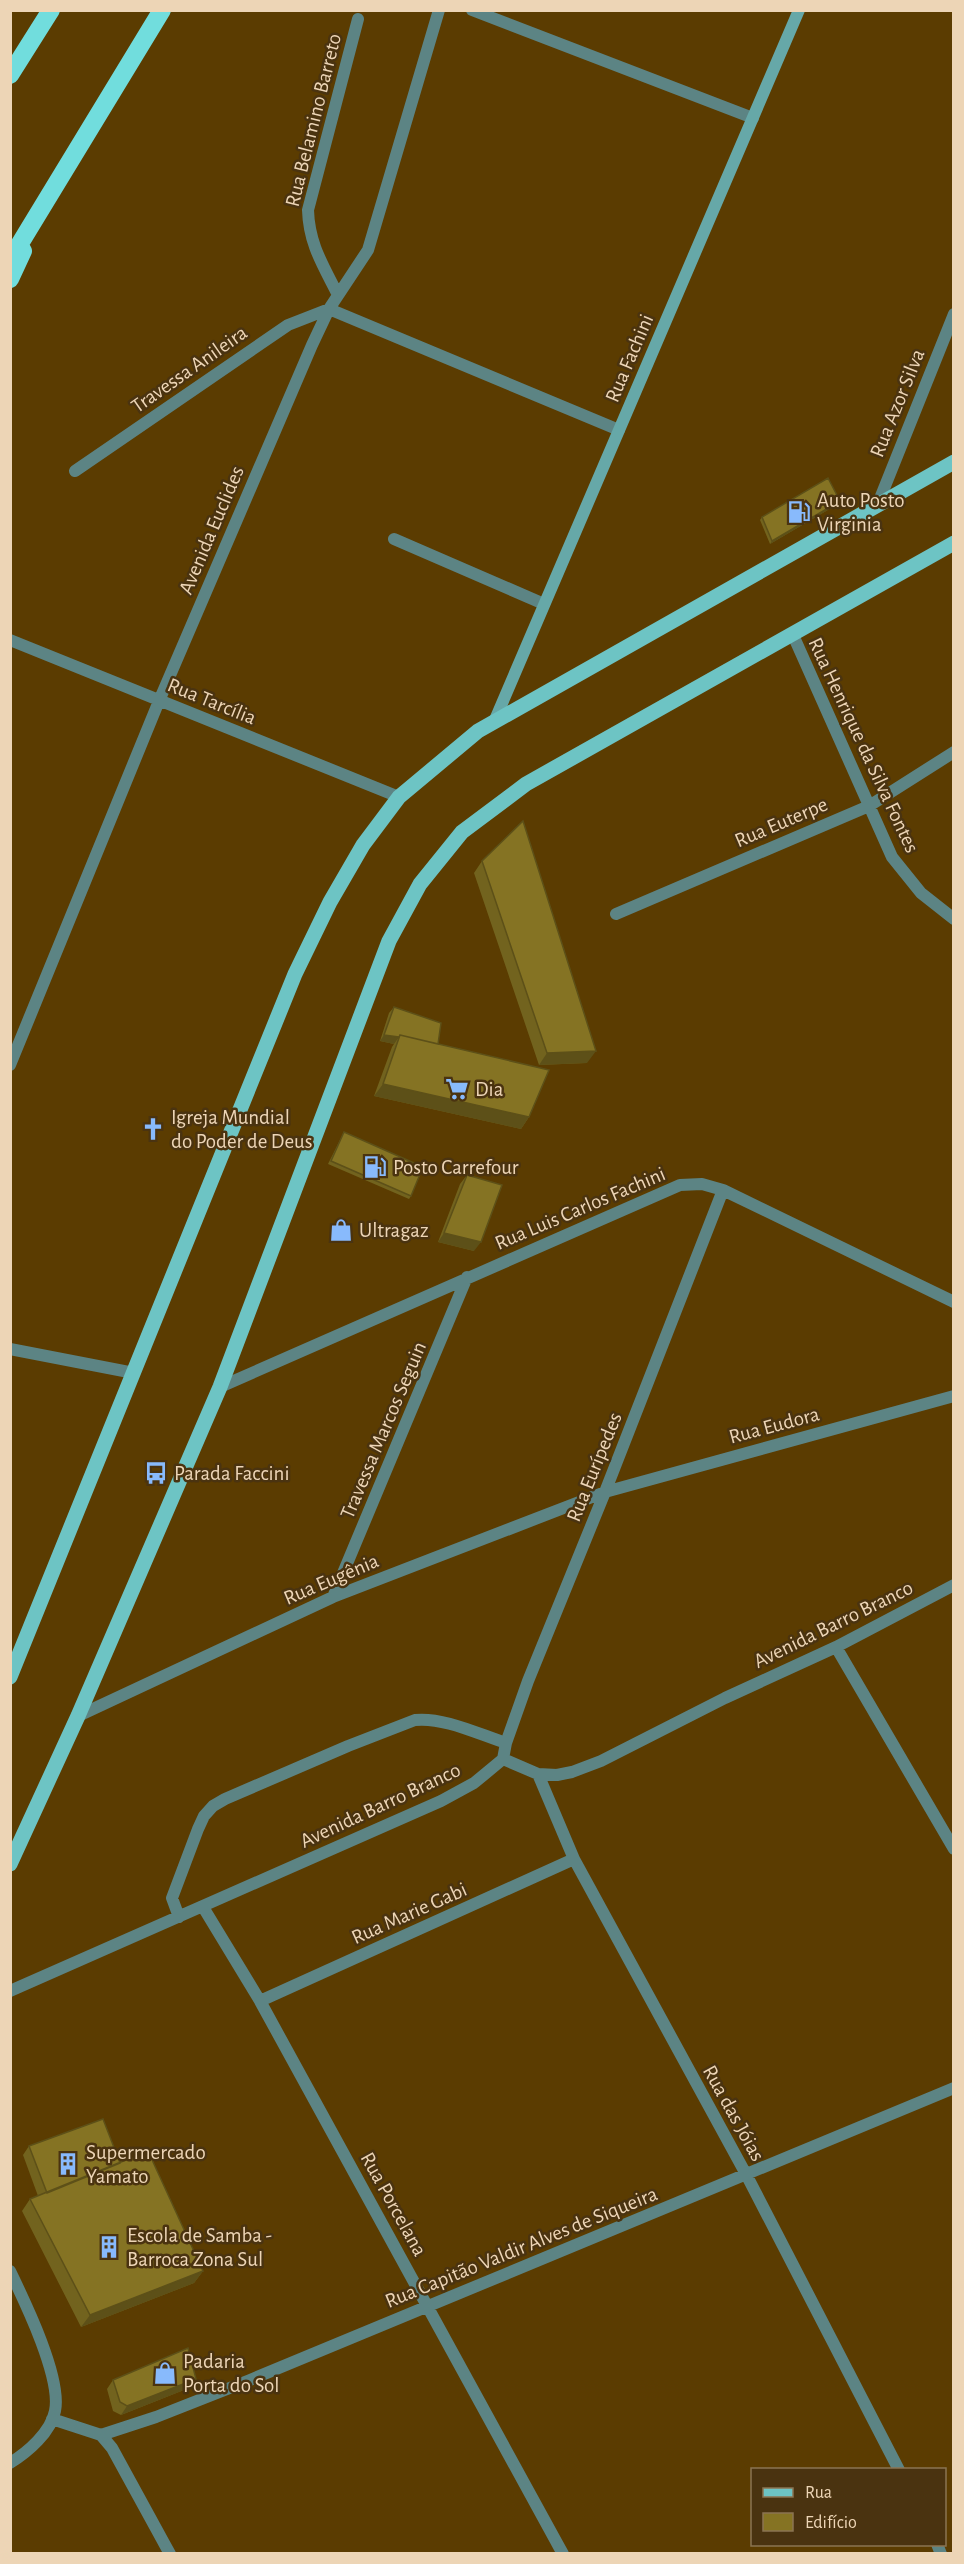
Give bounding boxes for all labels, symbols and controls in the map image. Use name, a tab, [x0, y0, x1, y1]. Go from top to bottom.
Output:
street label: Rua Belamino Barreto	[282, 31, 345, 209]
street label: Rua Fachini	[602, 311, 657, 405]
street label: Travessa Anileira	[128, 322, 251, 417]
street label: Rua Azor Silva	[866, 346, 929, 460]
street label: Avenida Euclides	[175, 463, 248, 597]
place label: Auto Posto Virginia	[817, 490, 904, 535]
fuel station icon: Auto Posto Virginia	[786, 499, 812, 525]
street label: Rua Henrique da Silva Fontes	[804, 634, 923, 856]
street label: Rua Tarcília	[165, 674, 259, 729]
street label: Rua Euterpe	[732, 793, 831, 851]
supermarket icon: Dia	[444, 1076, 470, 1102]
place label: Dia	[475, 1079, 504, 1100]
place label: Igreja Mundial do Poder de Deus	[171, 1107, 313, 1152]
church icon: Igreja Mundial do Poder de Deus	[140, 1116, 166, 1142]
fuel station icon: Posto Carrefour	[362, 1154, 388, 1180]
place label: Posto Carrefour	[393, 1157, 519, 1178]
street label: Rua Luis Carlos Fachini	[492, 1163, 669, 1254]
shop icon: Ultragaz	[328, 1217, 354, 1243]
place label: Ultragaz	[359, 1220, 429, 1241]
street label: Travessa Marcos Seguin	[337, 1339, 430, 1522]
street label: Rua Eudora	[727, 1403, 822, 1448]
street label: Rua Eurípedes	[563, 1410, 626, 1525]
bus stop icon: Parada Faccini	[143, 1460, 169, 1486]
place label: Parada Faccini	[174, 1463, 290, 1484]
street label: Rua Eugênia	[281, 1550, 382, 1609]
street label: Avenida Barro Branco	[750, 1577, 916, 1672]
street label: Avenida Barro Branco	[297, 1759, 464, 1852]
street label: Rua Marie Gabi	[348, 1879, 470, 1948]
street label: Rua das Jóias	[699, 2062, 768, 2165]
place label: Supermercado Yamato	[86, 2142, 206, 2187]
street label: Rua Porcelana	[357, 2149, 431, 2260]
building icon: Supermercado Yamato	[55, 2151, 81, 2177]
street label: Rua Capitão Valdir Alves de Siqueira	[382, 2183, 661, 2312]
place label: Escola de Samba - Barroca Zona Sul	[127, 2225, 272, 2270]
building icon: Escola de Samba - Barroca Zona Sul	[96, 2234, 122, 2260]
place label: Padaria Porta do Sol	[183, 2351, 279, 2396]
shop icon: Padaria Porta do Sol	[152, 2360, 178, 2386]
legend	[751, 2468, 946, 2546]
text: Rua	[805, 2484, 832, 2502]
text: Edifício	[805, 2514, 857, 2532]

